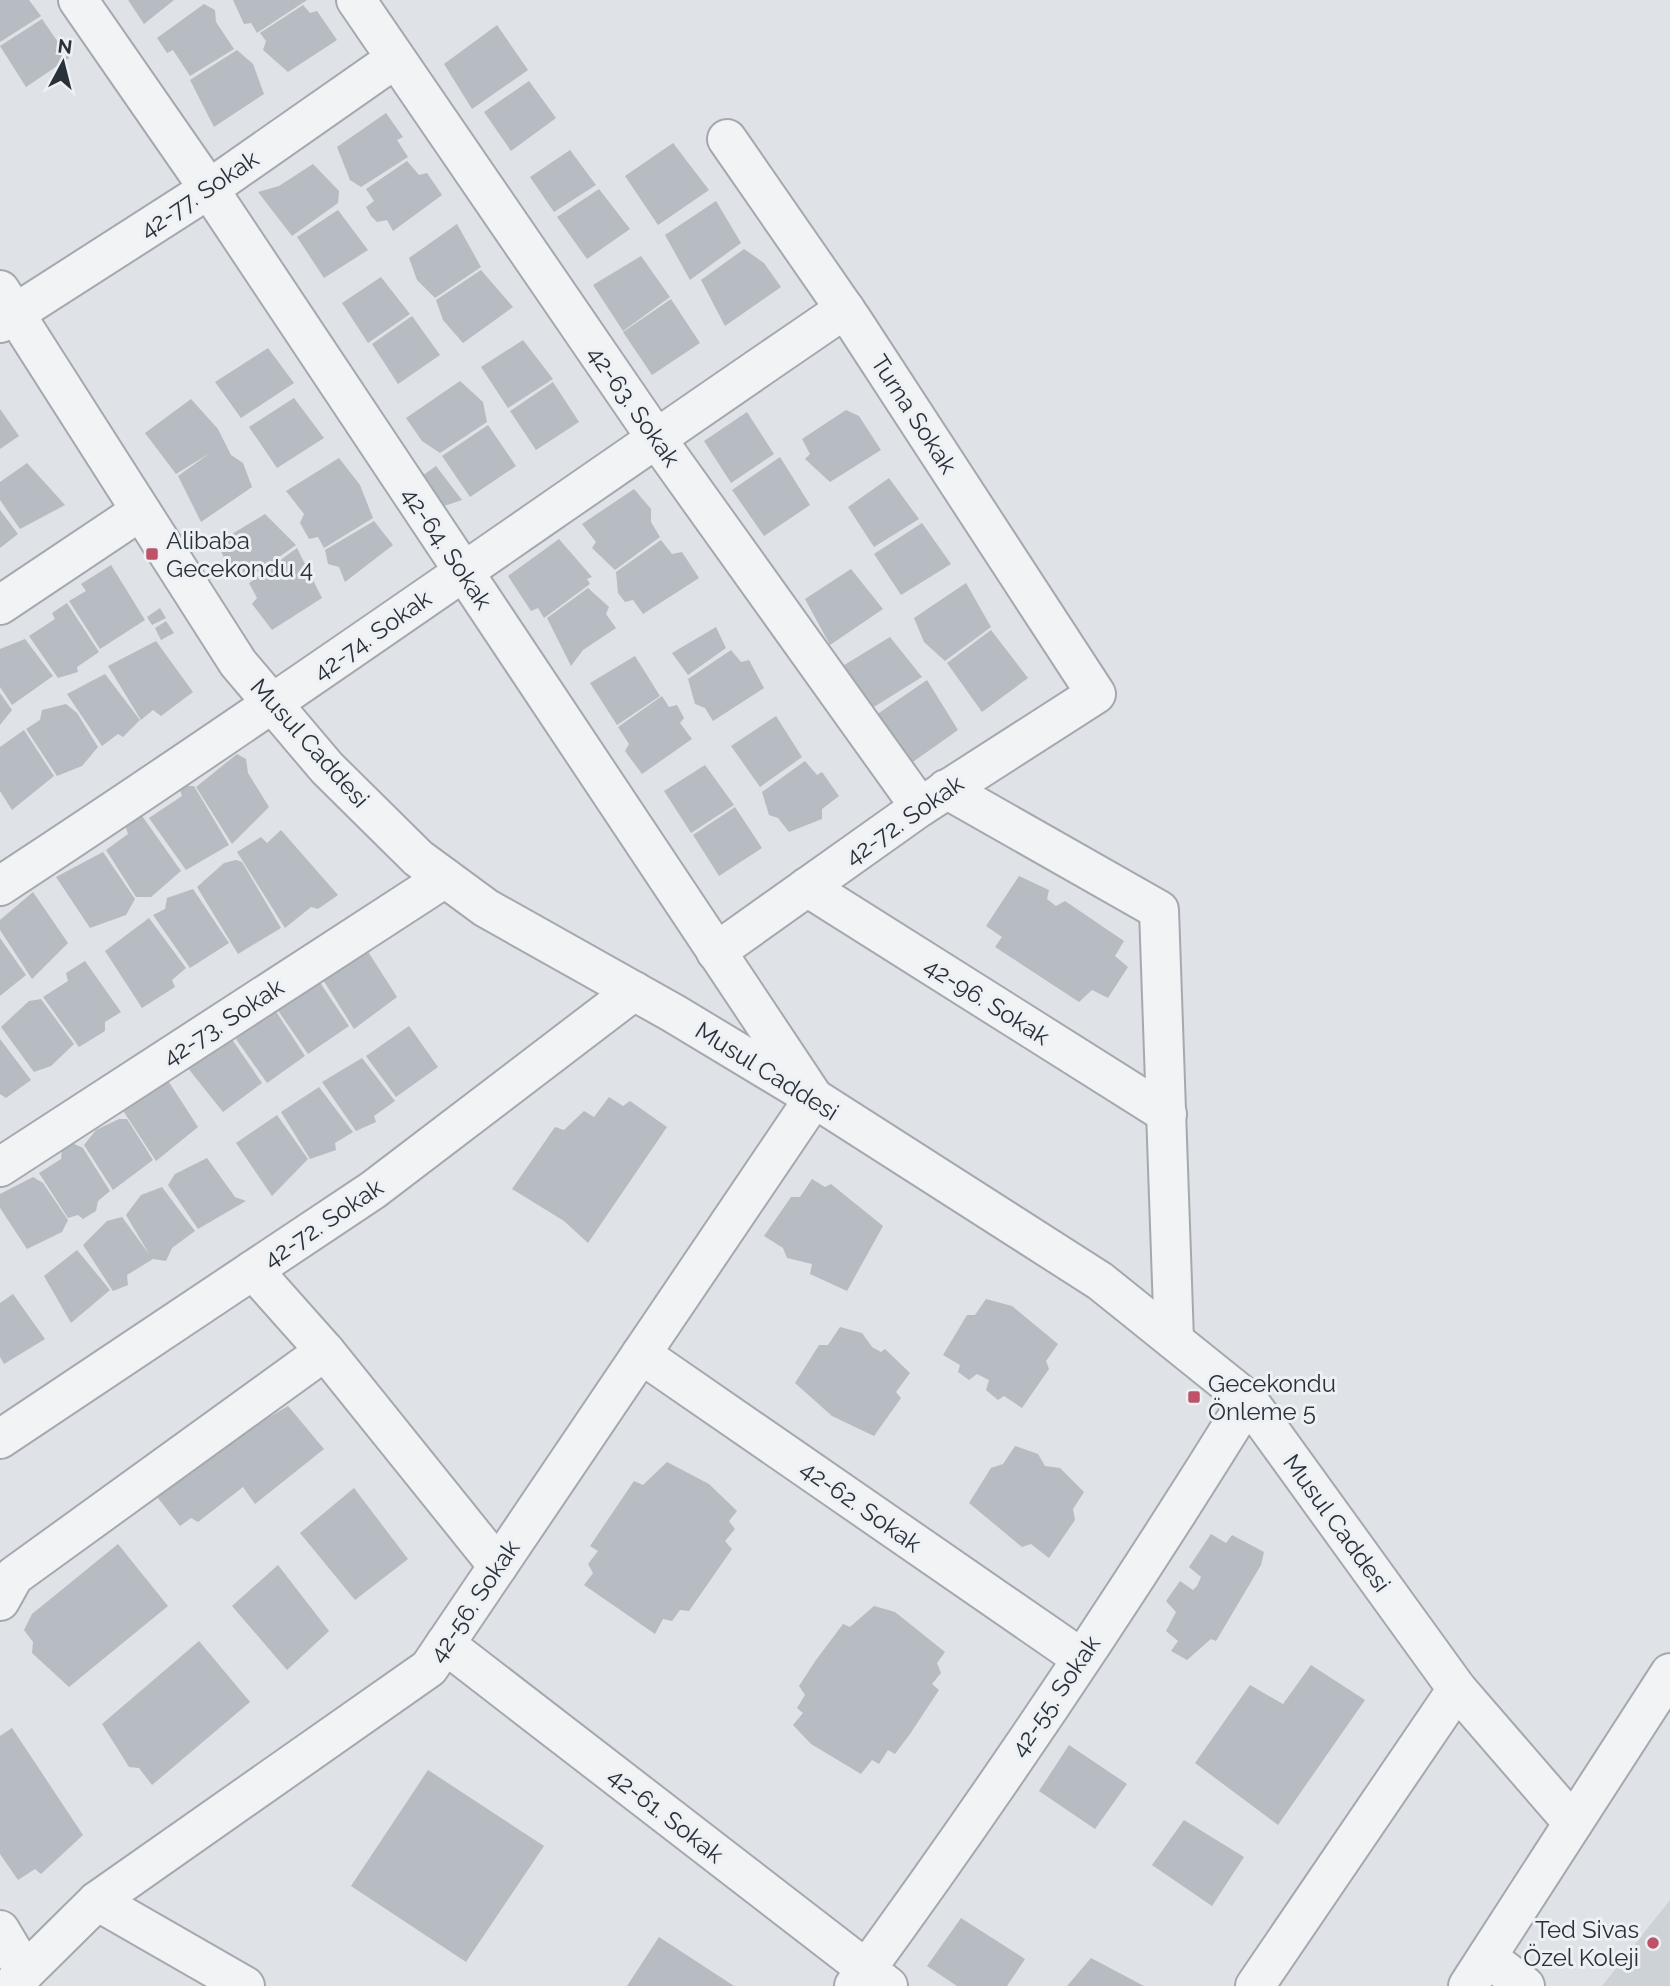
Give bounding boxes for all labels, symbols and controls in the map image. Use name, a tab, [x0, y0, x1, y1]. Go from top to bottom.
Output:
north arrow	[28, 28, 98, 98]
text: N	[57, 34, 74, 58]
street label: 42-77. Sokak	[134, 144, 264, 244]
street label: 42-63. Sokak	[582, 340, 686, 472]
street label: Turna Sokak	[865, 349, 963, 479]
street label: 42-64. Sokak	[395, 481, 499, 615]
place label: Alibaba Gecekondu 4	[166, 526, 313, 583]
marker: Alibaba Gecekondu 4	[144, 546, 160, 562]
street label: 42-74. Sokak	[307, 584, 437, 686]
street label: Musul Caddesi	[245, 673, 375, 813]
street label: 42-72. Sokak	[839, 768, 969, 872]
street label: 42-96. Sokak	[919, 951, 1055, 1051]
street label: 42-73. Sokak	[157, 972, 289, 1072]
street label: Musul Caddesi	[690, 1015, 844, 1127]
street label: 42-72. Sokak	[258, 1172, 389, 1274]
place label: Gecekondu Önleme 5	[1208, 1369, 1336, 1426]
marker: Gecekondu Önleme 5	[1186, 1389, 1202, 1405]
street label: Musul Caddesi	[1277, 1448, 1397, 1598]
street label: 42-62. Sokak	[795, 1454, 927, 1558]
street label: 42-56. Sokak	[422, 1534, 526, 1668]
street label: 42-55. Sokak	[1004, 1630, 1106, 1762]
street label: 42-61. Sokak	[603, 1761, 730, 1869]
place label: Ted Sivas Özel Koleji	[1523, 1915, 1639, 1972]
marker: Ted Sivas Özel Koleji	[1645, 1935, 1661, 1951]

